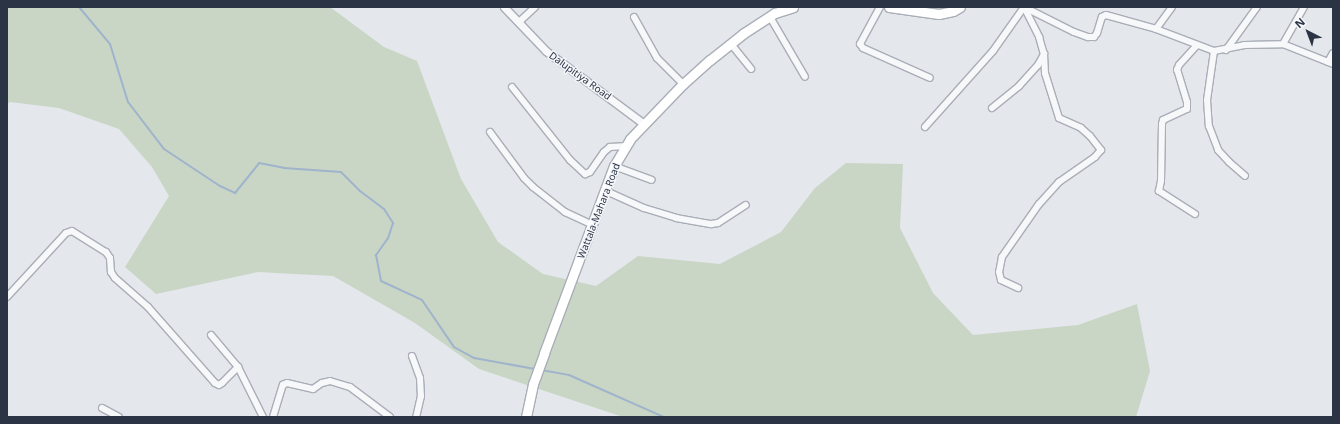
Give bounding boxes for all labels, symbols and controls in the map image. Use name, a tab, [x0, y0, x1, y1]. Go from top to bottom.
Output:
north arrow	[1288, 12, 1328, 52]
text: N	[1291, 14, 1308, 31]
street label: Dalupitiya Road	[547, 49, 613, 103]
street label: Wattala-Mahara Road	[575, 161, 623, 261]

